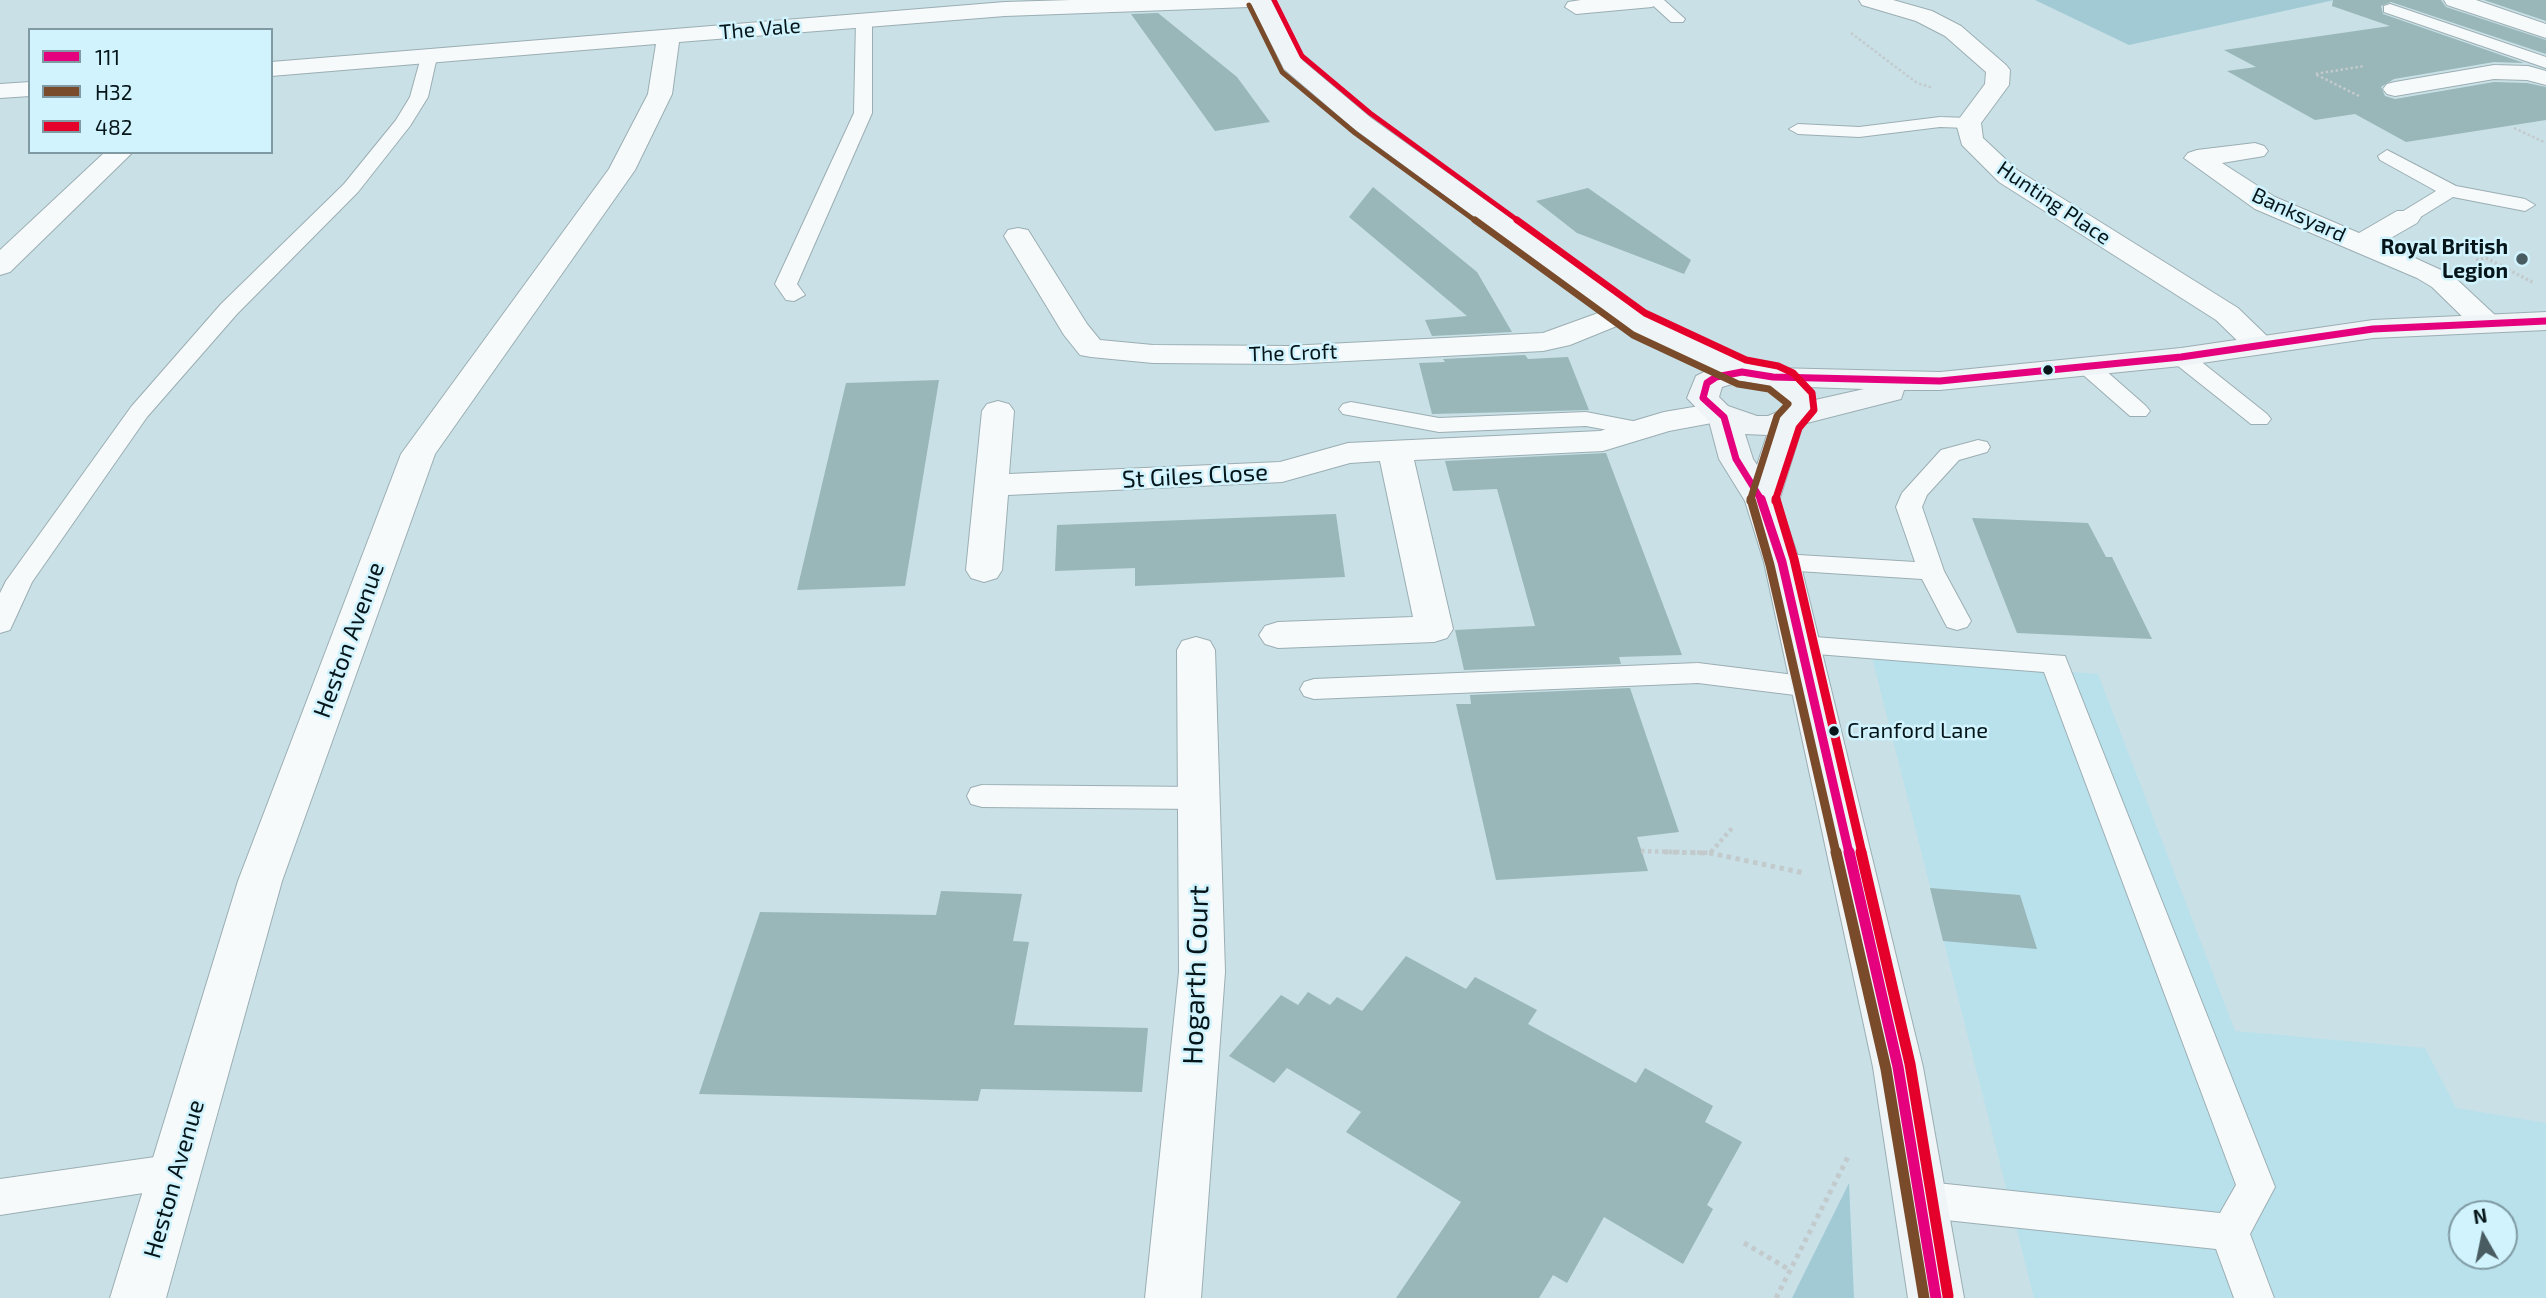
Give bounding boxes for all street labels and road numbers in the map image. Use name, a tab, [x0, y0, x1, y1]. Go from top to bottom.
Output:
street label: The Vale	[718, 13, 802, 45]
street label: Hunting Place	[1992, 156, 2116, 250]
street label: Banksyard	[2248, 182, 2350, 248]
street label: The Croft	[1248, 339, 1338, 367]
street label: St Giles Close	[1121, 458, 1269, 494]
street label: Heston Avenue	[307, 558, 391, 722]
street label: Hogarth Court	[1176, 885, 1216, 1065]
street label: Heston Avenue	[138, 1096, 210, 1262]

